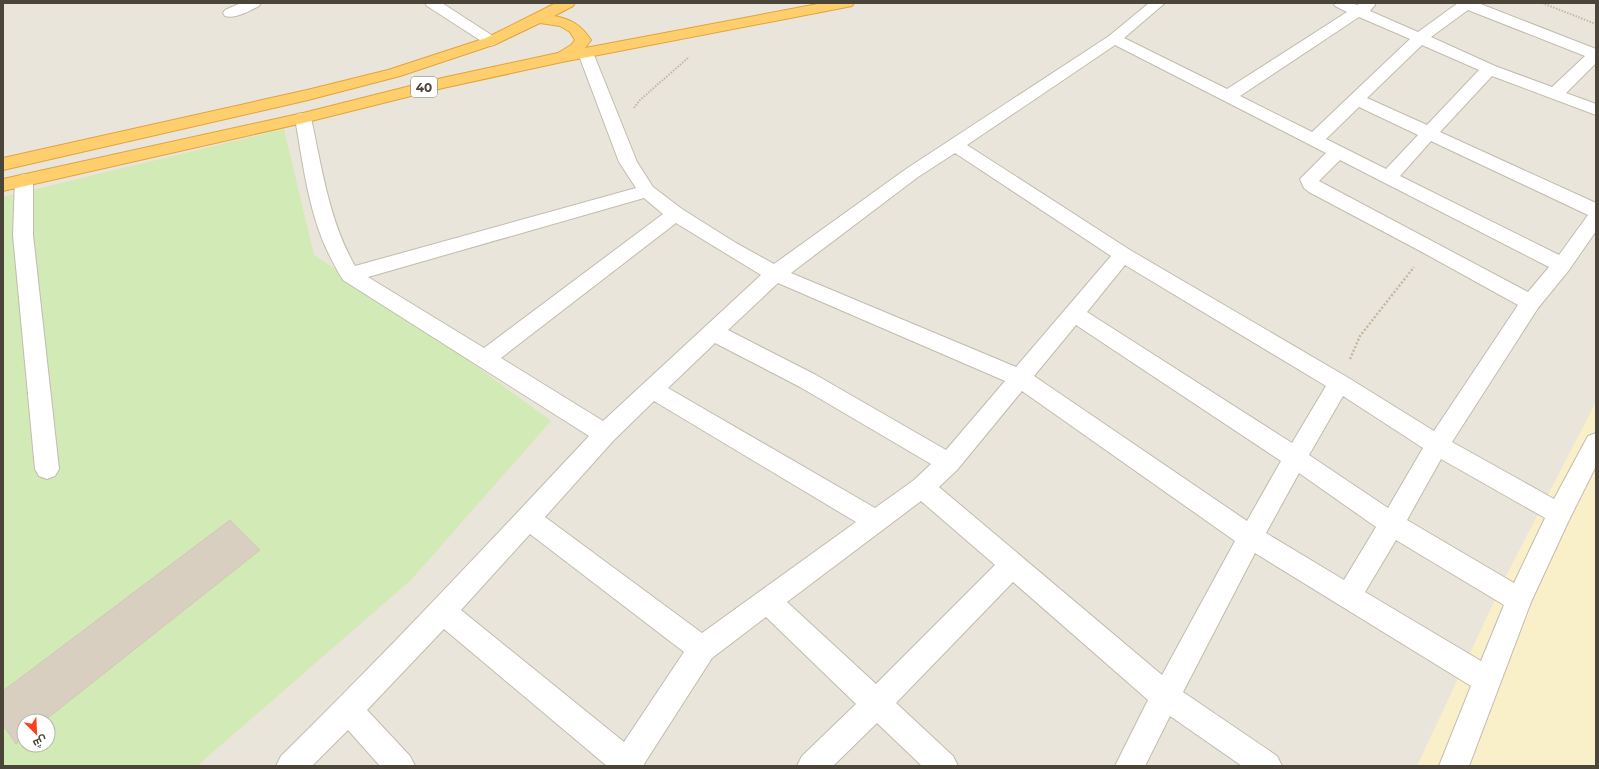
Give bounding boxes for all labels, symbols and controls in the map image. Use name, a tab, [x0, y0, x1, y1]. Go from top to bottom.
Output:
road number: 40	[411, 77, 437, 97]
north arrow	[16, 713, 56, 753]
text: ش	[31, 733, 49, 751]

